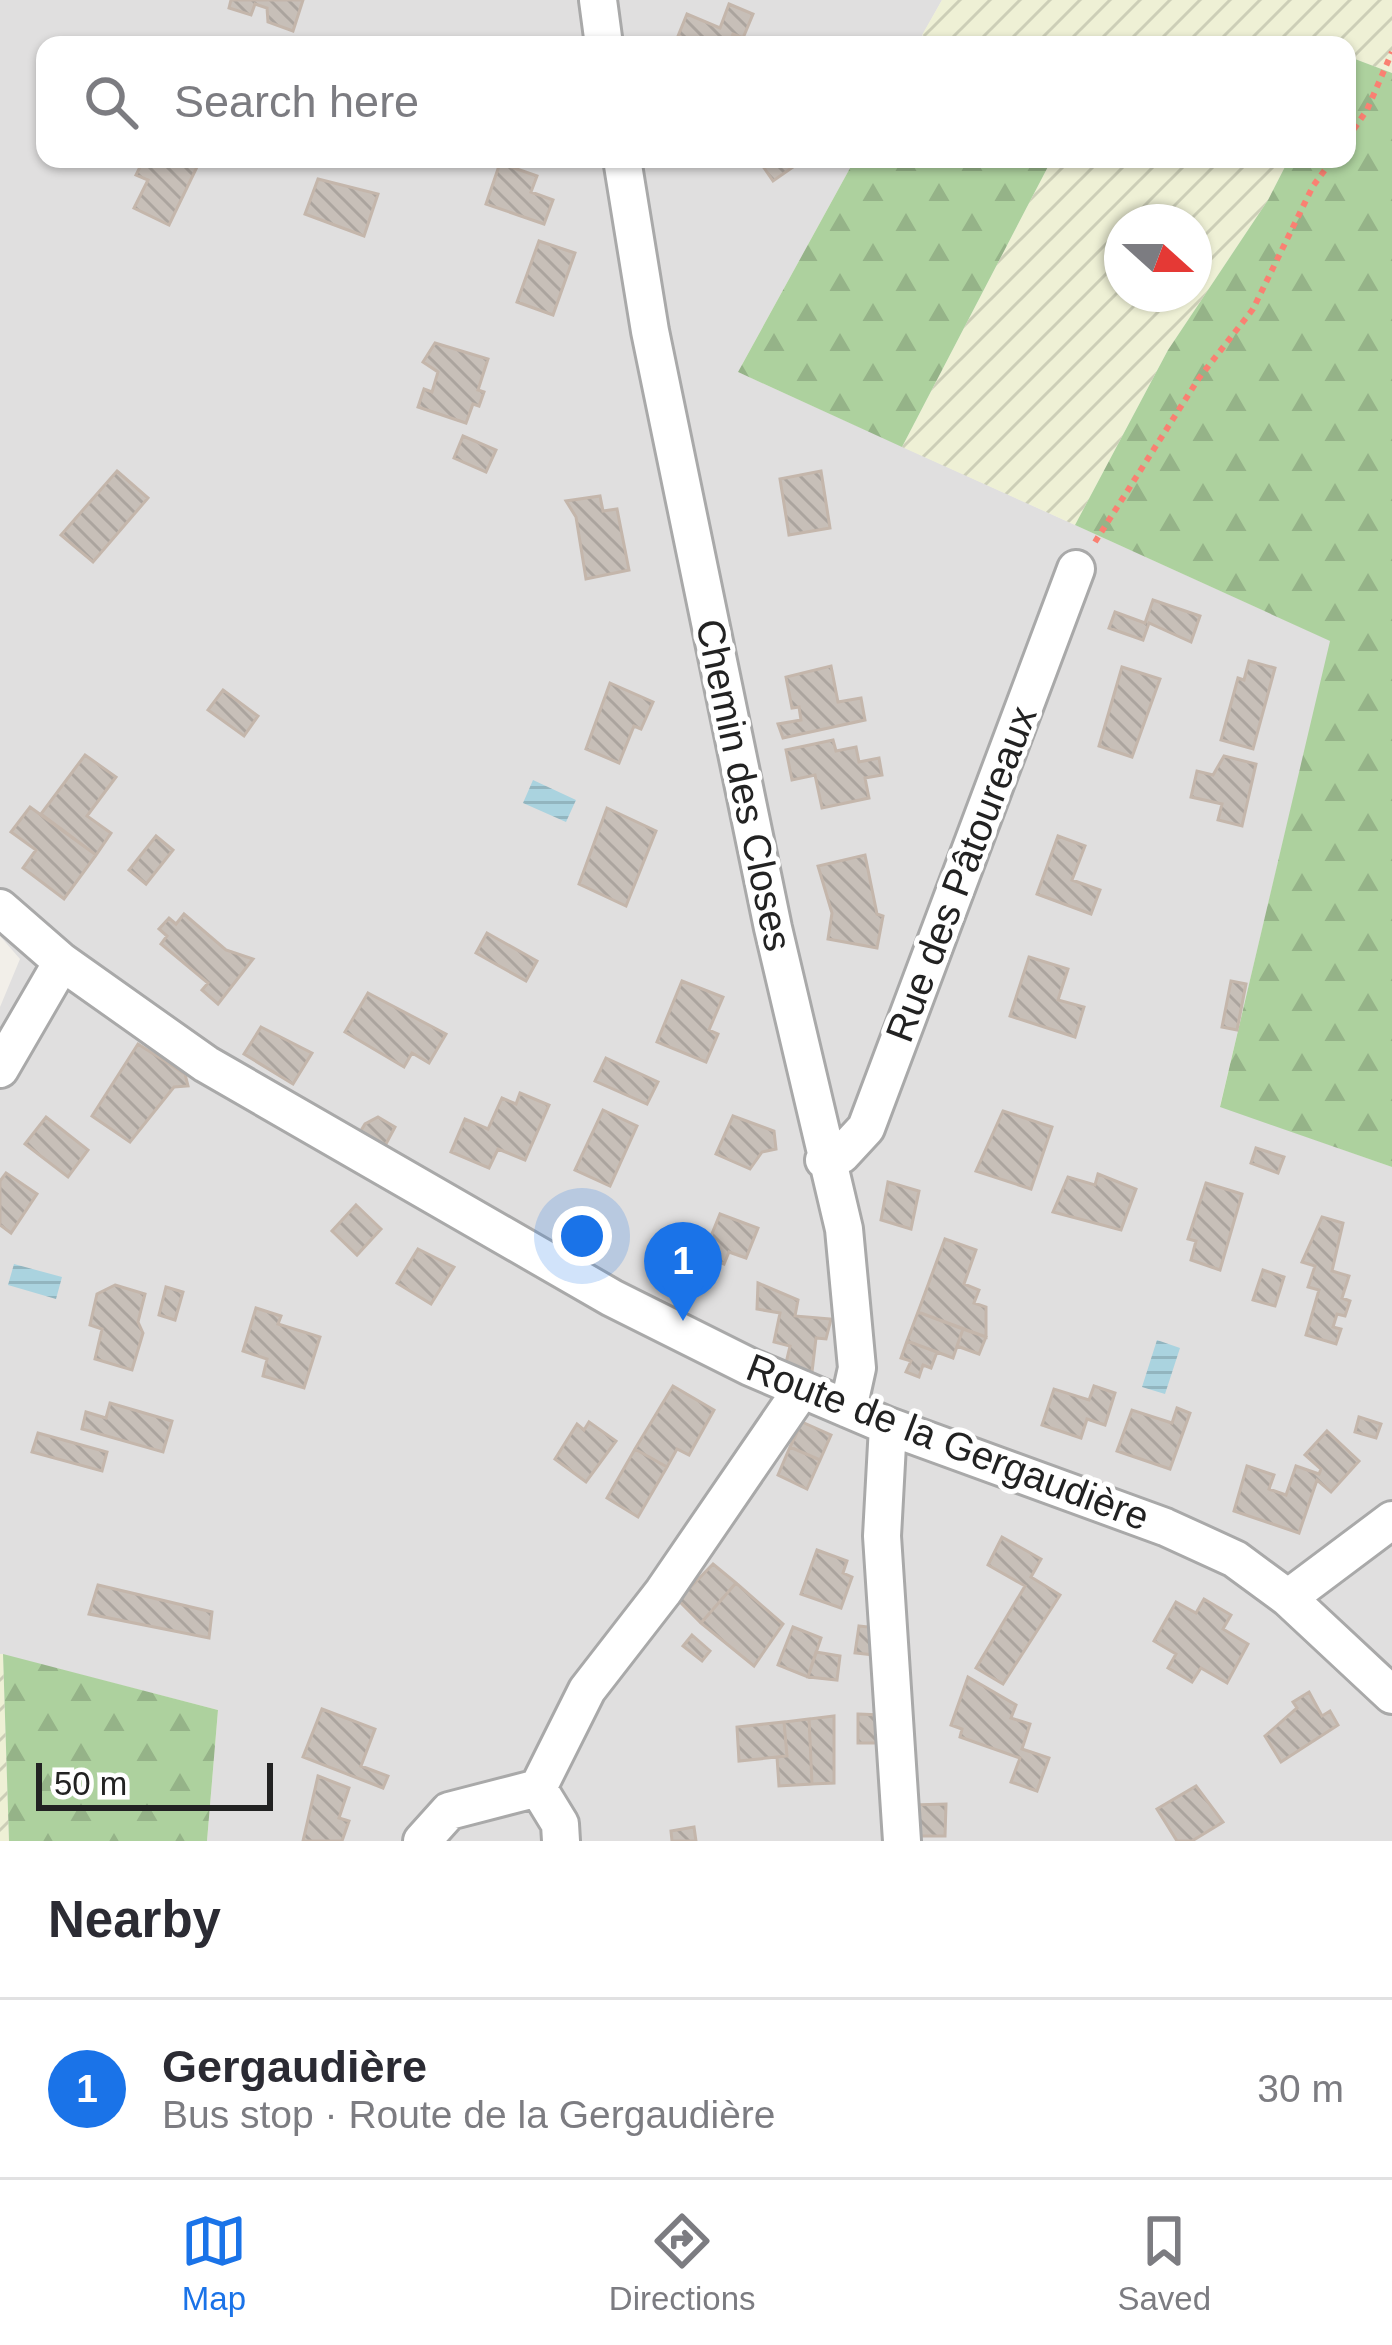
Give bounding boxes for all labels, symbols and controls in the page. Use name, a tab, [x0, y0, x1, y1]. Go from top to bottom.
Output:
search box	[36, 36, 1356, 168]
icon: search	[78, 69, 144, 135]
text: Search here	[174, 76, 419, 127]
north arrow	[1104, 204, 1212, 312]
street label: Chemin des Closes	[688, 615, 800, 955]
street label: Rue des Pâtoureaux	[877, 700, 1045, 1048]
your location	[552, 1206, 612, 1266]
pin: 1	[644, 1222, 722, 1321]
street label: Route de la Gergaudière	[741, 1345, 1155, 1539]
scale bar	[36, 1757, 273, 1810]
text: 50 m	[54, 1765, 127, 1802]
text: Nearby	[48, 1891, 221, 1948]
text: Gergaudière	[162, 2041, 427, 2092]
text: 1	[76, 2067, 98, 2110]
text: 30 m	[1257, 2067, 1344, 2110]
text: Bus stop · Route de la Gergaudière	[162, 2093, 776, 2136]
tab: Map	[181, 2208, 247, 2318]
tab: Directions	[609, 2208, 756, 2318]
tab: Saved	[1117, 2208, 1211, 2318]

